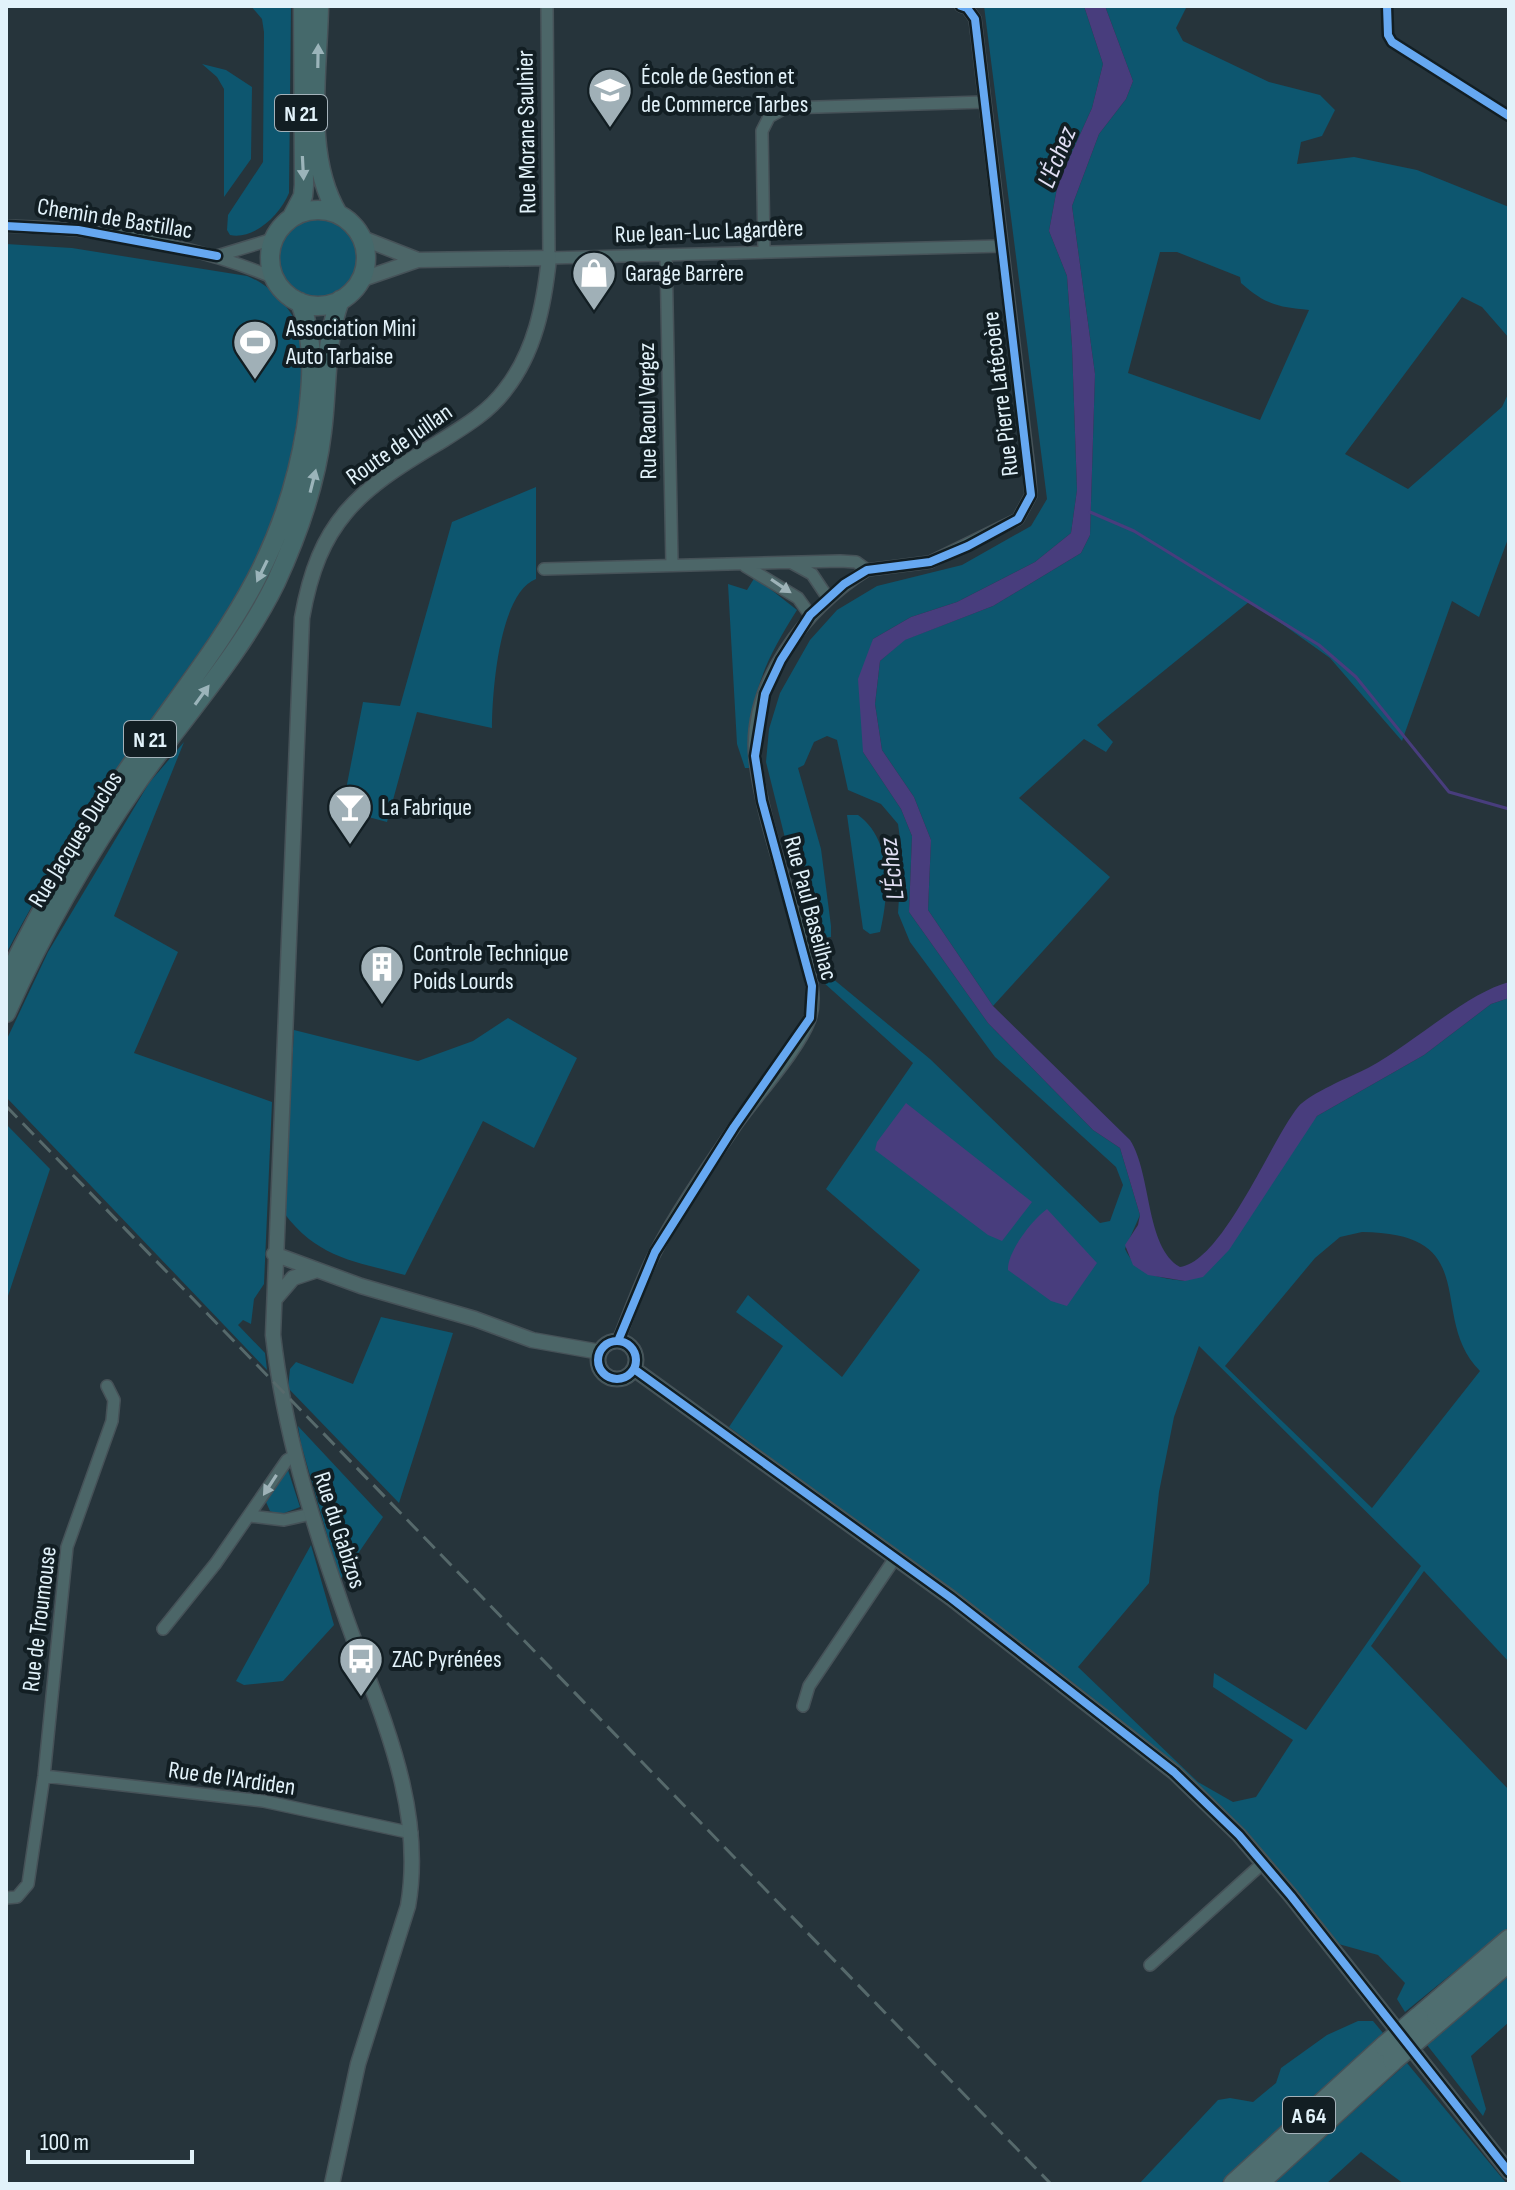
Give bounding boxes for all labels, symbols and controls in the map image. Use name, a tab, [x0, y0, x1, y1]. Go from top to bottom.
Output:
one-way arrow	[312, 43, 324, 68]
street label: Rue Morane Saulnier	[511, 50, 542, 214]
place label: École de Gestion et de Commerce Tarbes	[641, 62, 808, 119]
school or university icon: École de Gestion et de Commerce Tarbes	[586, 66, 634, 129]
road number: N 21	[275, 95, 327, 131]
water label: L'Échez	[1031, 122, 1084, 192]
one-way arrow	[296, 156, 309, 181]
street label: Chemin de Bastillac	[35, 192, 195, 245]
street label: Rue Jean-Luc Lagardère	[614, 214, 804, 249]
shop icon: Garage Barrère	[570, 249, 618, 312]
place label: Garage Barrère	[625, 259, 744, 288]
street label: Rue Pierre Latécoère	[976, 310, 1025, 478]
place label: Association Mini Auto Tarbaise	[285, 314, 416, 371]
sports icon: Association Mini Auto Tarbaise	[231, 318, 279, 381]
street label: Rue Raoul Vergez	[632, 342, 663, 480]
street label: Route de Juillan	[341, 397, 458, 491]
one-way arrow	[307, 468, 319, 493]
one-way arrow	[256, 560, 269, 583]
one-way arrow	[770, 579, 791, 594]
one-way arrow	[193, 684, 209, 705]
road number: N 21	[124, 721, 176, 757]
street label: Rue Jacques Duclos	[22, 766, 129, 913]
bar icon: La Fabrique	[326, 783, 374, 846]
place label: La Fabrique	[381, 793, 472, 822]
street label: Rue Paul Baseilhac	[777, 833, 844, 983]
water label: L'Échez	[873, 835, 912, 902]
place label: Controle Technique Poids Lourds	[413, 939, 569, 996]
building icon: Controle Technique Poids Lourds	[358, 943, 406, 1006]
street label: Rue du Gabizos	[307, 1468, 372, 1592]
one-way arrow	[263, 1474, 278, 1495]
street label: Rue de Troumouse	[16, 1545, 63, 1693]
bus stop icon: ZAC Pyrénées	[337, 1635, 385, 1698]
place label: ZAC Pyrénées	[392, 1645, 502, 1674]
street label: Rue de l'Ardiden	[167, 1755, 297, 1802]
road number: A 64	[1283, 2097, 1335, 2133]
scale bar	[28, 2114, 192, 2164]
text: 100 m	[40, 2128, 89, 2157]

